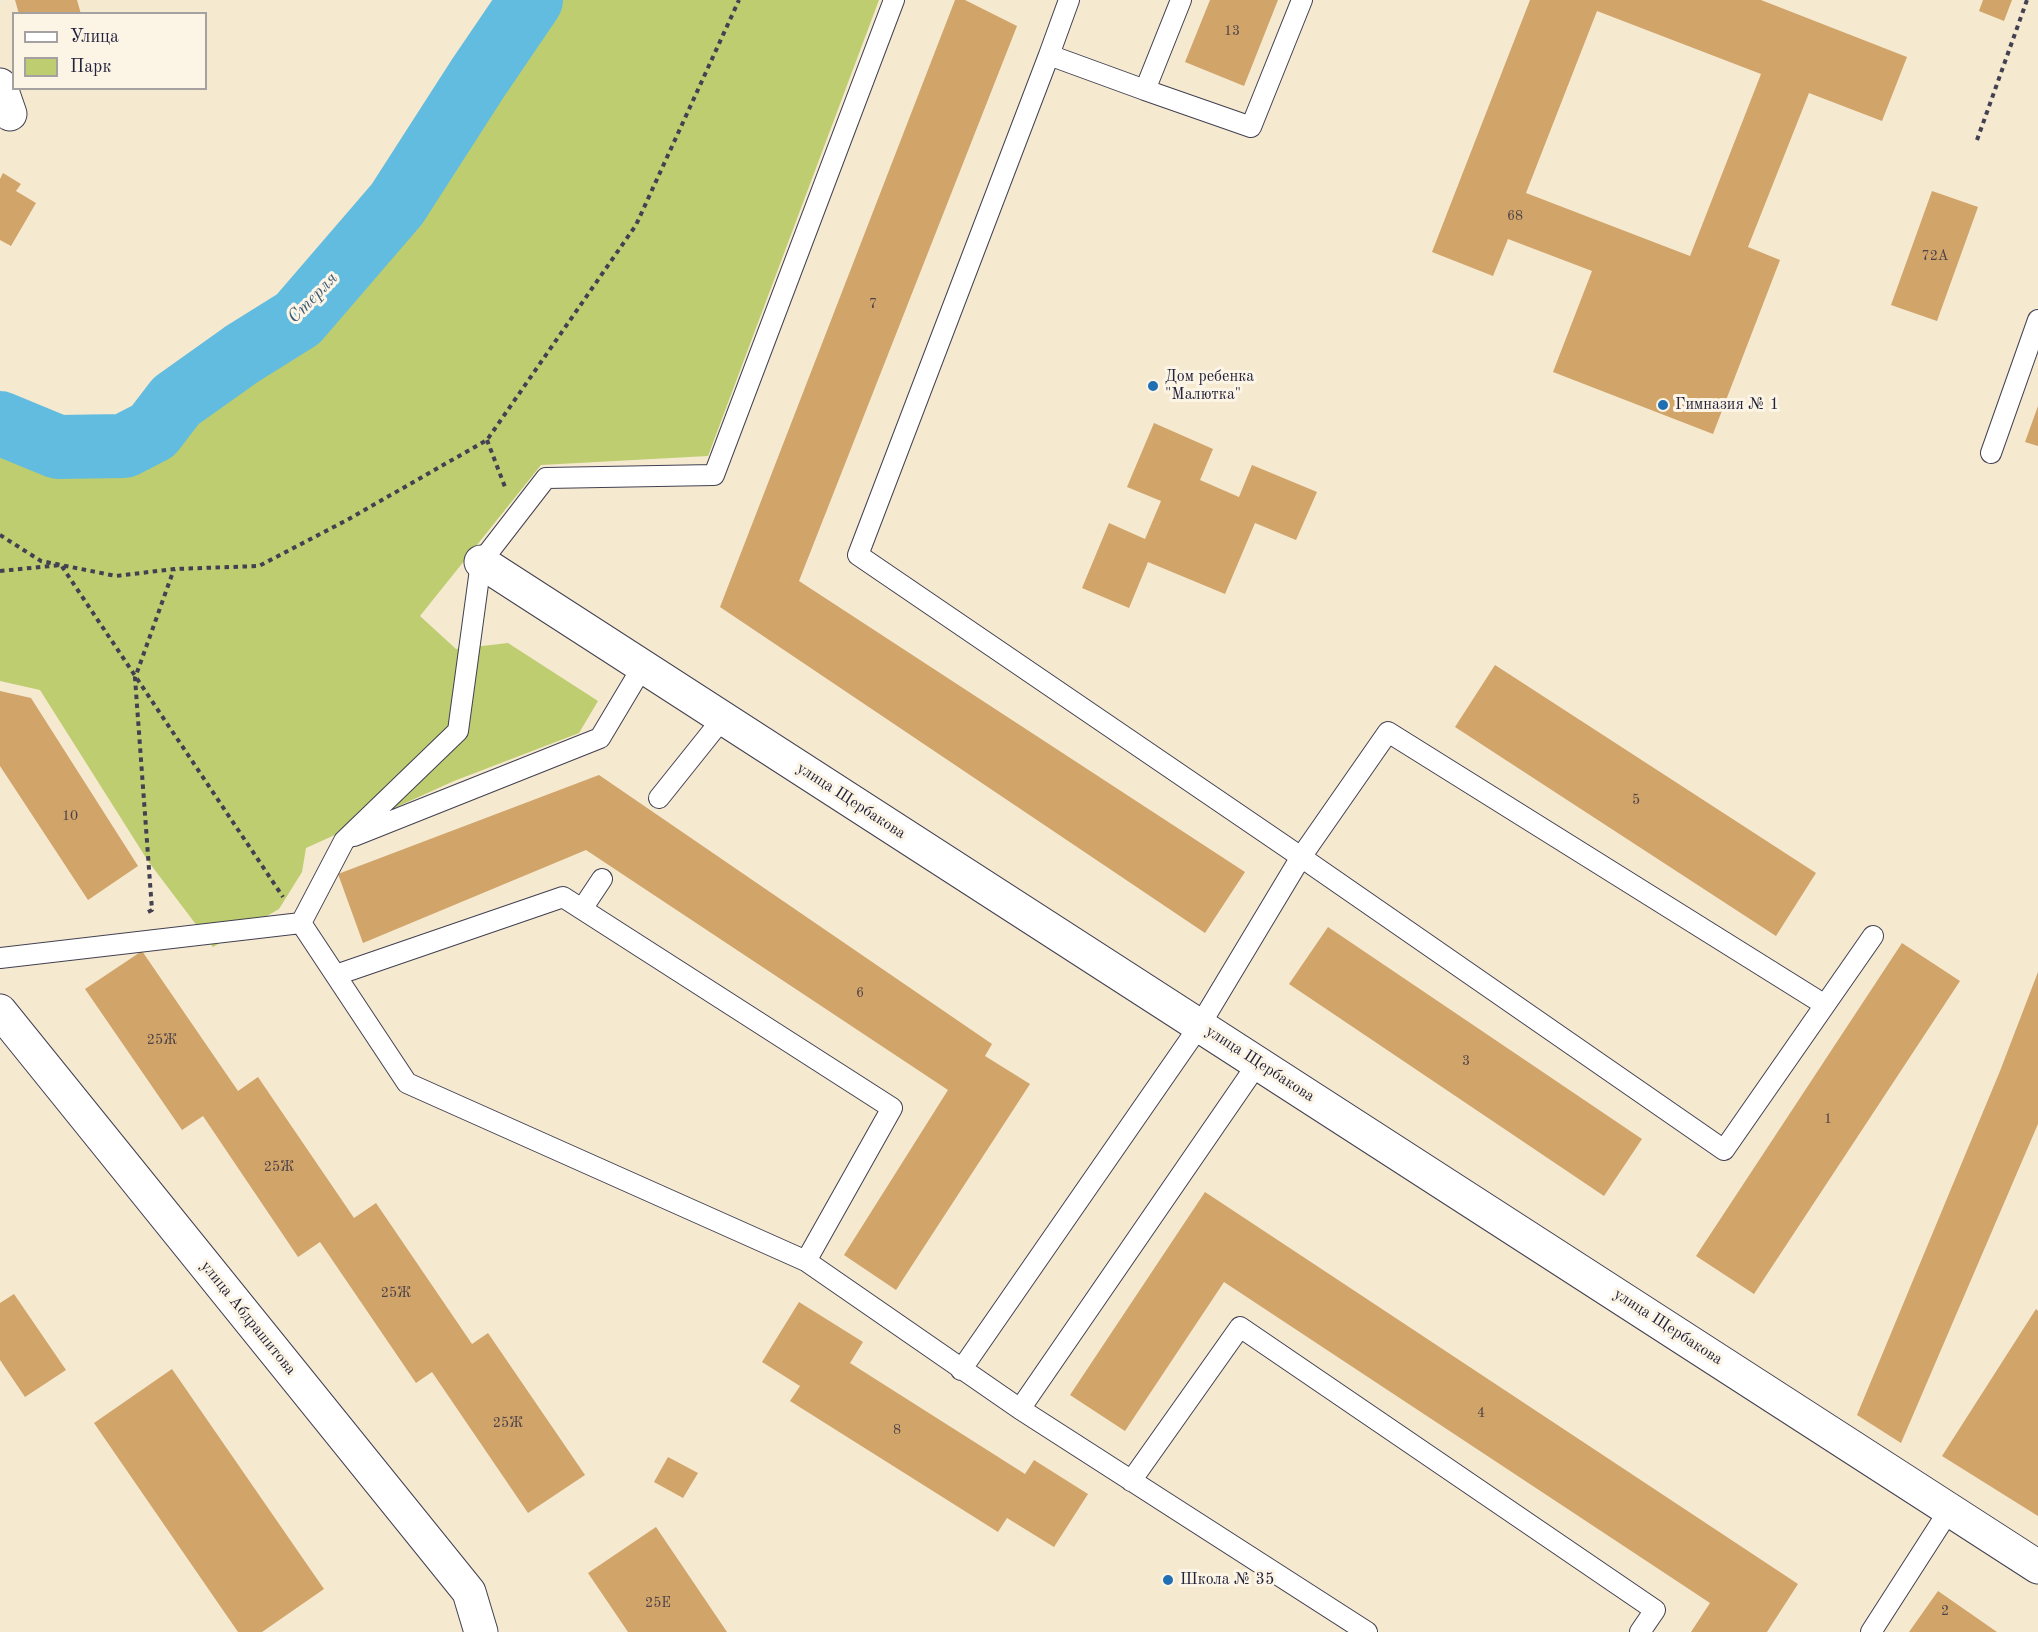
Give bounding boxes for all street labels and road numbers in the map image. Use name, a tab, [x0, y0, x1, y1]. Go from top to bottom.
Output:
street label: улица Щербакова	[793, 759, 909, 843]
street label: улица Щербакова	[1202, 1022, 1318, 1106]
street label: улица Абдрашитова	[196, 1257, 300, 1379]
street label: улица Щербакова	[1610, 1285, 1726, 1369]

